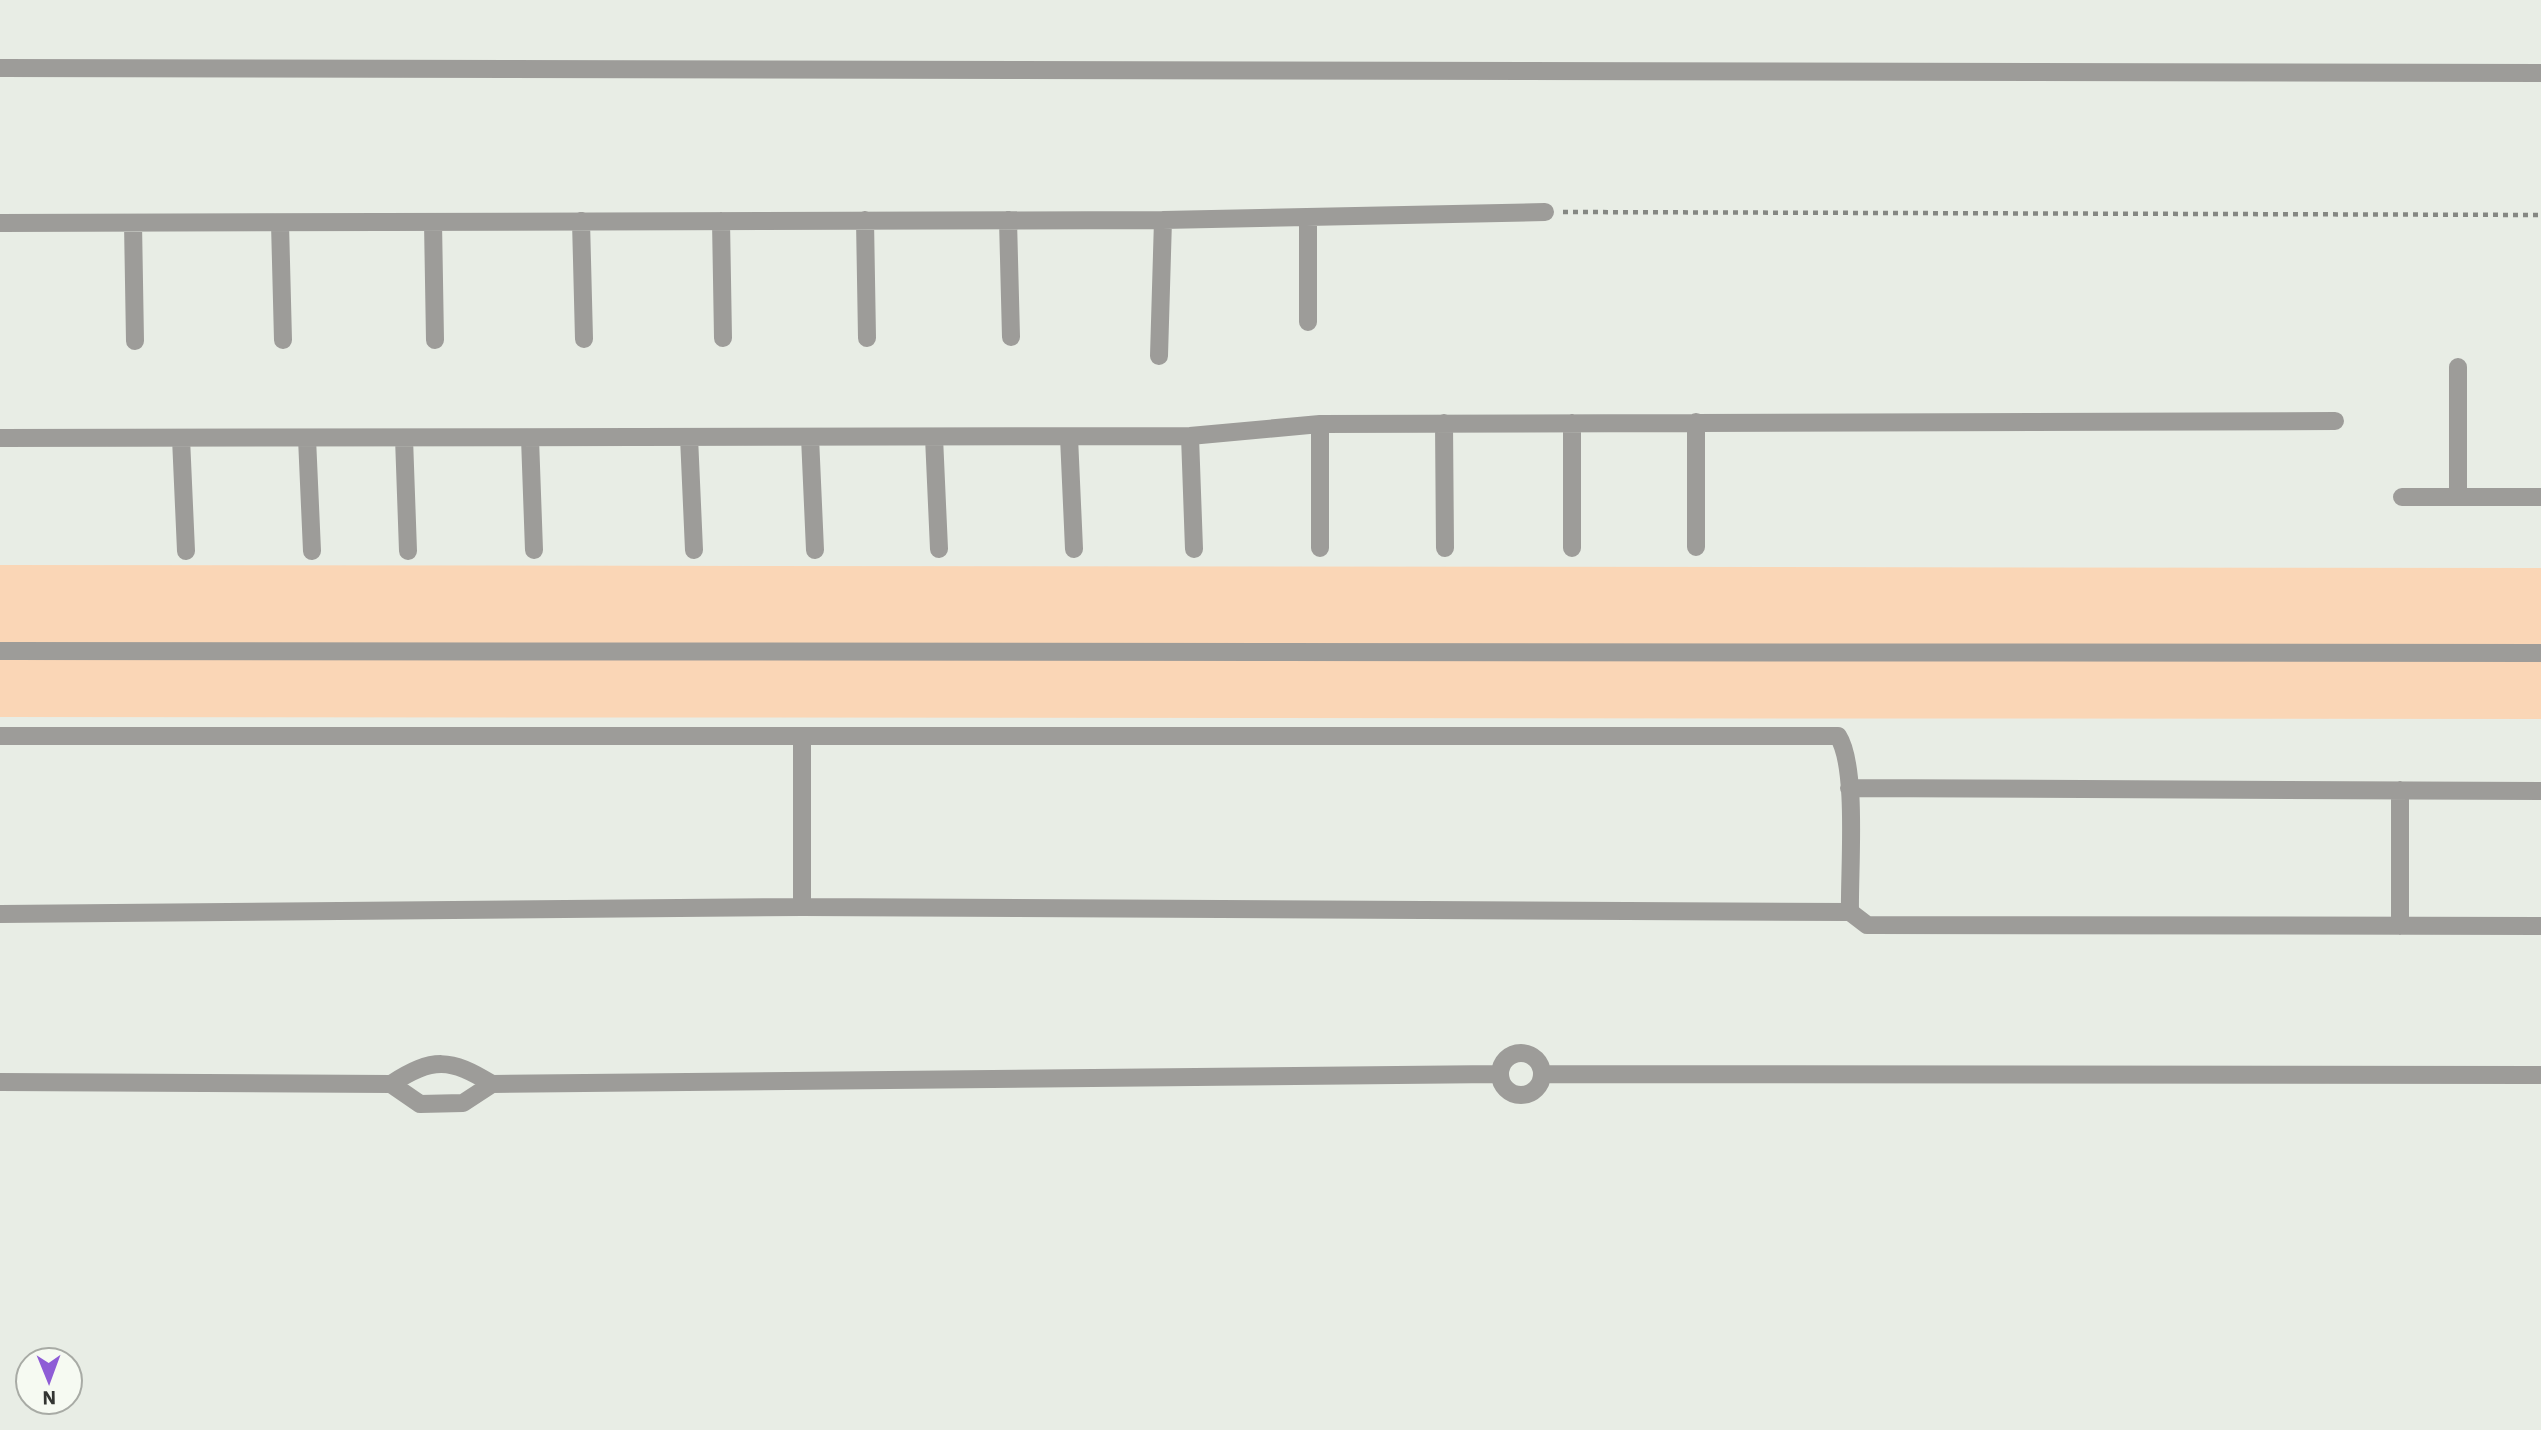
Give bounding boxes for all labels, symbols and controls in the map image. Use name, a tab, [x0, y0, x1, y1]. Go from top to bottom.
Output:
north arrow	[14, 1346, 84, 1416]
text: N	[42, 1386, 56, 1410]

